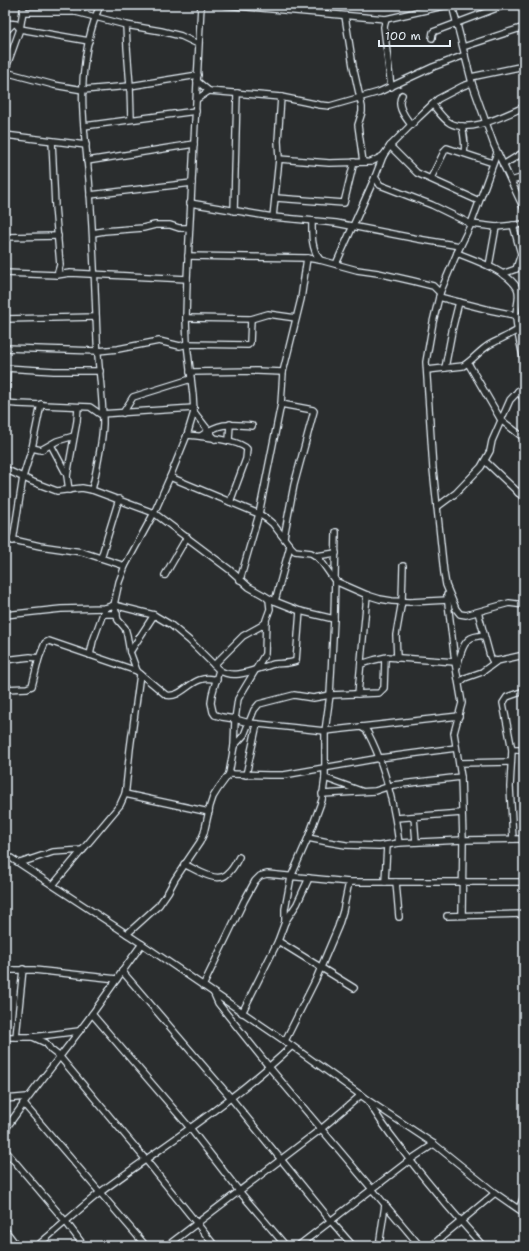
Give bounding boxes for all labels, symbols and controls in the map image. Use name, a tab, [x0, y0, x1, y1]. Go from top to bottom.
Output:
scale bar	[379, 22, 450, 48]
text: 100 m	[385, 28, 421, 44]

